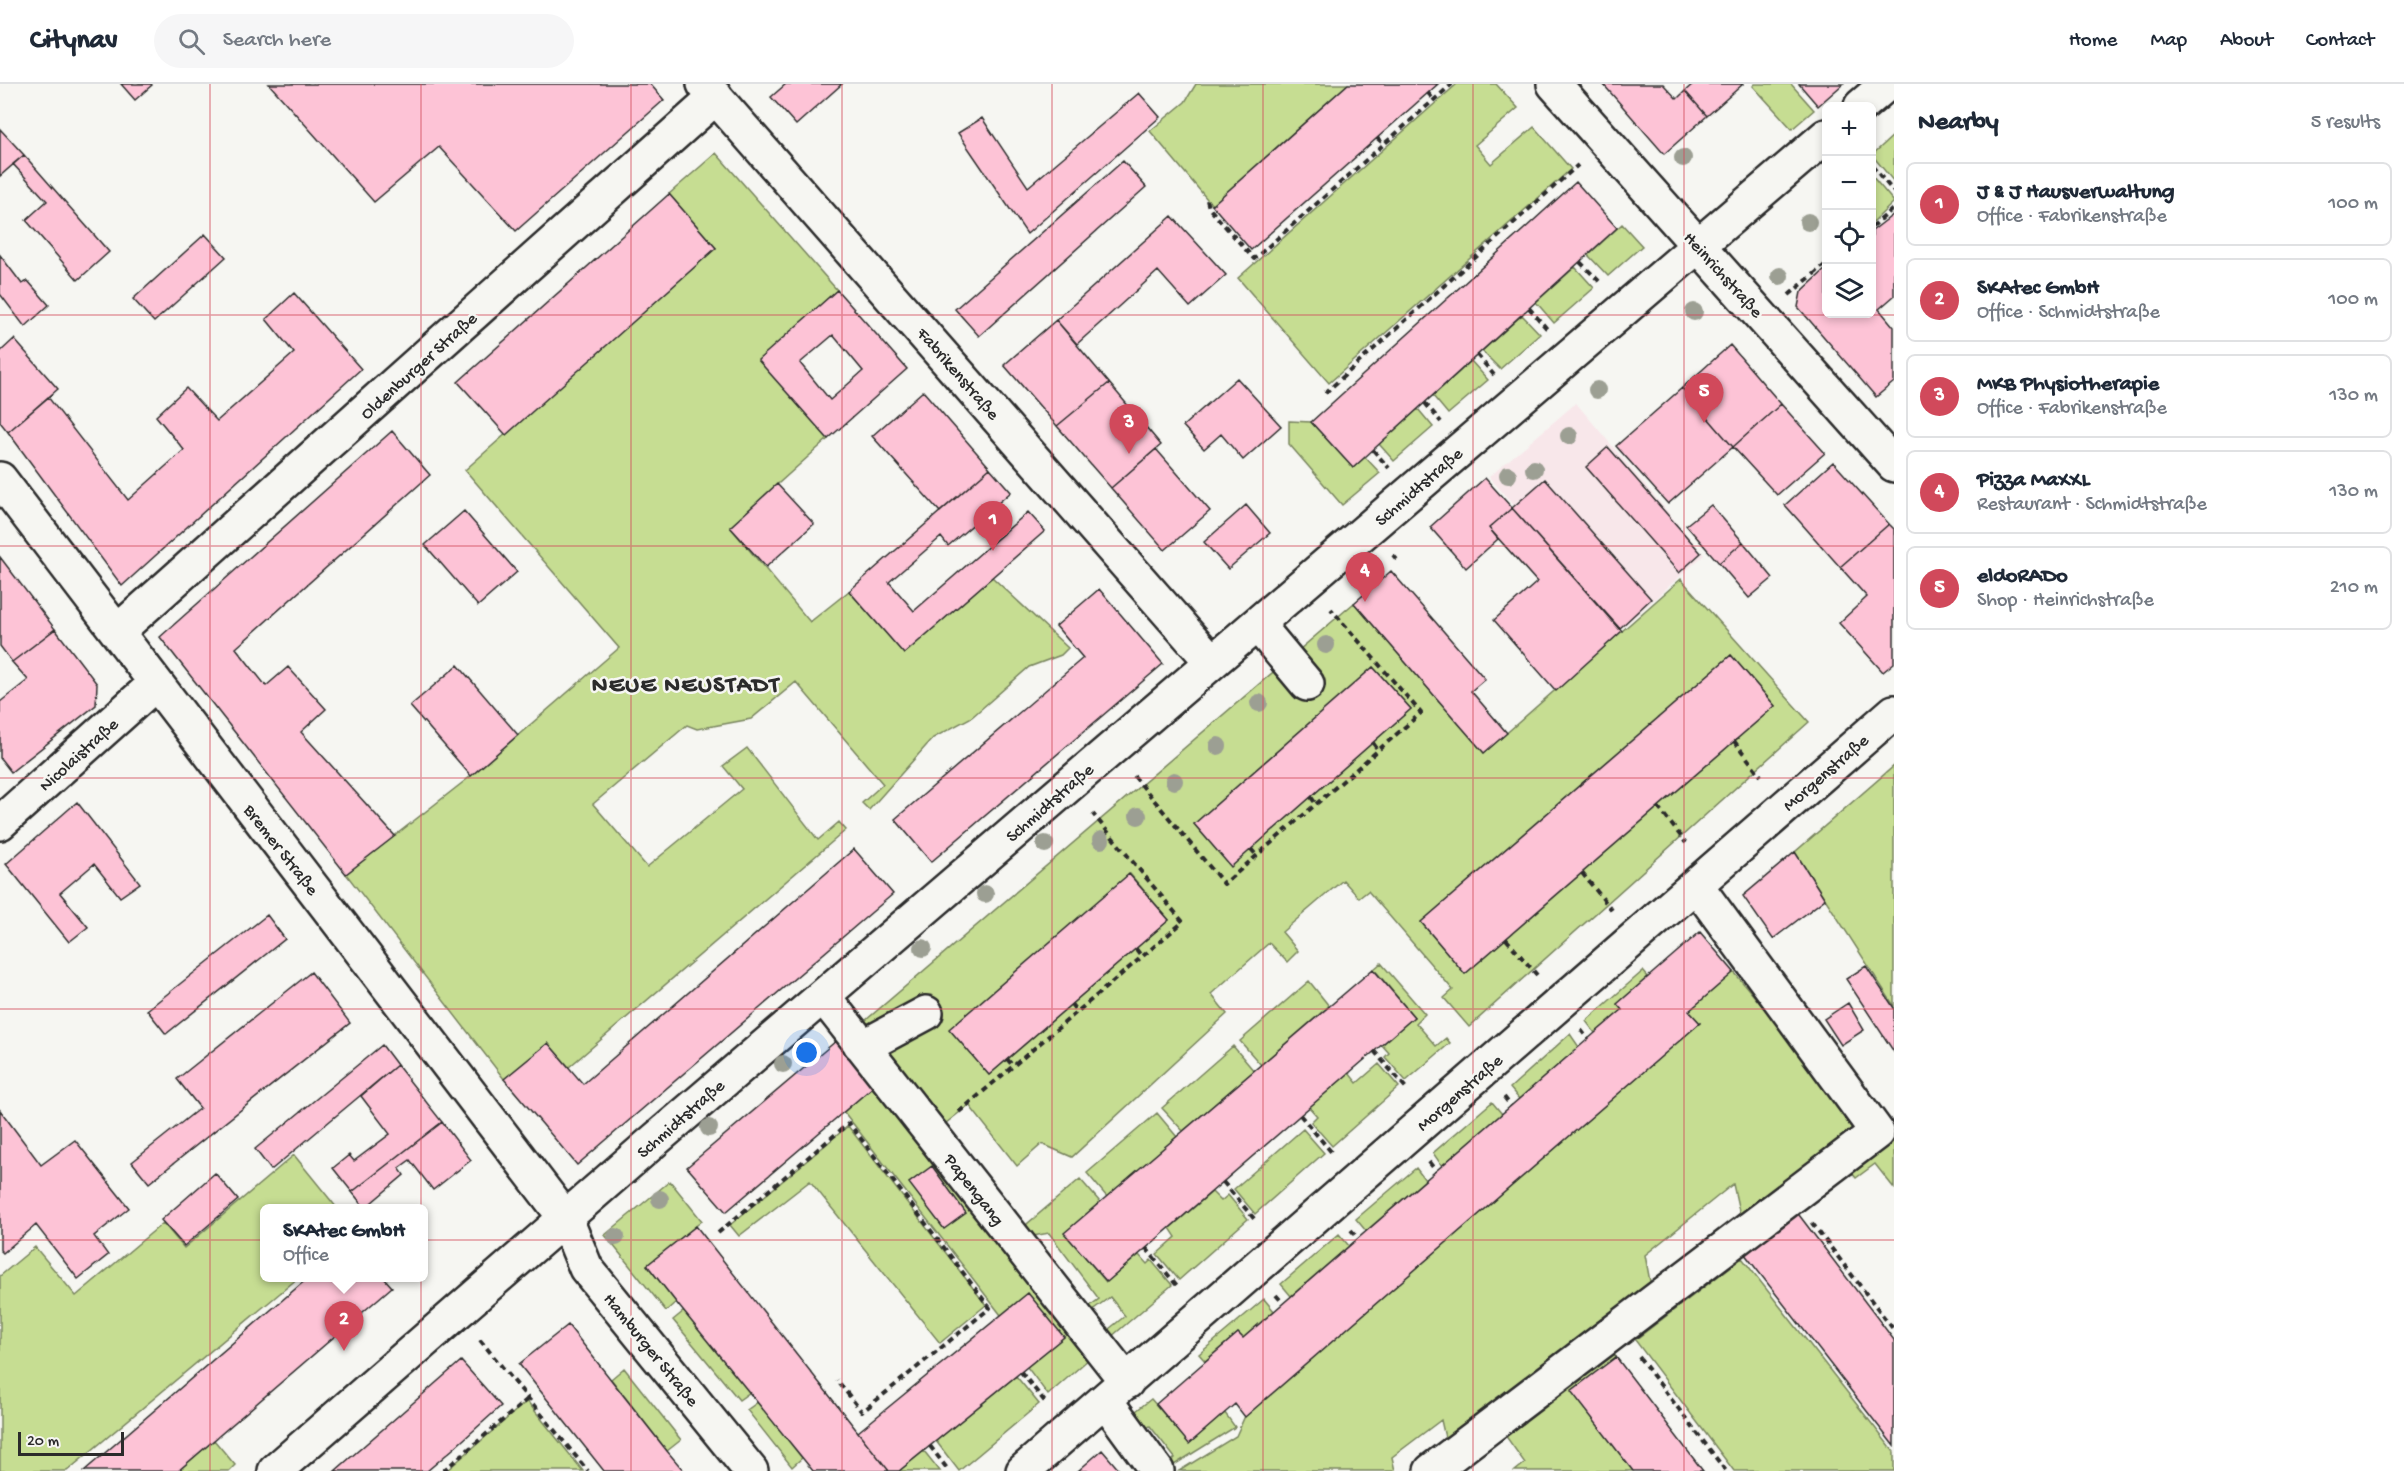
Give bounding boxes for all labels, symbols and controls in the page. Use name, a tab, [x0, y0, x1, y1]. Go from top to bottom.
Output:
search box	[154, 14, 574, 68]
text: Citynav	[30, 25, 118, 58]
icon: search	[175, 25, 208, 58]
text: Search here	[223, 28, 331, 54]
text: Home	[2069, 29, 2117, 54]
text: Map	[2150, 29, 2187, 54]
text: About	[2220, 29, 2273, 54]
text: Contact	[2306, 29, 2374, 54]
map controls	[1822, 102, 1876, 318]
button: +	[1822, 102, 1876, 156]
text: Nearby	[1918, 108, 1999, 139]
text: 5 results	[2311, 112, 2380, 135]
button: −	[1822, 156, 1876, 210]
text: J & J Hausverwaltung	[1977, 180, 2175, 206]
text: 1	[1935, 193, 1944, 216]
text: 100 m	[2328, 193, 2378, 216]
text: Office · Fabrikenstraße	[1977, 206, 2167, 229]
button: locate	[1822, 210, 1876, 264]
street label: Heinrichstraße	[1678, 228, 1767, 324]
button: layers	[1822, 264, 1876, 318]
text: SKAtec GmbH	[1977, 276, 2099, 302]
text: 2	[1935, 289, 1944, 312]
text: 100 m	[2328, 289, 2378, 312]
text: Office · Schmidtstraße	[1977, 302, 2160, 325]
street label: Oldenburger Straße	[357, 308, 483, 425]
street label: Fabrikenstraße	[911, 323, 1003, 426]
text: MKB Physiotherapie	[1977, 372, 2159, 398]
pin: 5	[1684, 374, 1724, 423]
text: 3	[1934, 385, 1945, 408]
text: 130 m	[2329, 385, 2378, 408]
text: Office · Fabrikenstraße	[1977, 398, 2167, 421]
pin: 3	[1110, 404, 1148, 454]
street label: Schmidtstraße	[1372, 444, 1468, 532]
text: Pizza MaXXL	[1977, 468, 2090, 494]
text: 4	[1935, 481, 1944, 504]
text: 130 m	[2329, 481, 2378, 504]
text: Restaurant · Schmidtstraße	[1977, 494, 2207, 517]
pin: 1	[974, 502, 1012, 551]
pin: 4	[1346, 552, 1384, 602]
text: eldoRADo	[1977, 564, 2068, 590]
text: 5	[1934, 577, 1945, 600]
text: 210 m	[2330, 577, 2378, 600]
text: Shop · Heinrichstraße	[1977, 590, 2154, 613]
district label: NEUE NEUSTADT	[592, 672, 781, 701]
street label: Nicolaistraße	[36, 714, 124, 797]
street label: Morgenstraße	[1779, 730, 1874, 817]
street label: Schmidtstraße	[1003, 760, 1099, 848]
street label: Bremer Straße	[237, 800, 323, 901]
your location	[792, 1038, 821, 1067]
street label: Morgenstraße	[1413, 1050, 1508, 1137]
street label: Schmidtstraße	[634, 1076, 730, 1164]
street label: Papengang	[938, 1150, 1008, 1231]
popup	[260, 1204, 428, 1282]
text: SKAtec GmbH	[283, 1219, 405, 1245]
text: Office	[283, 1245, 329, 1268]
street label: Hamburger Straße	[598, 1290, 703, 1412]
pin: 2	[324, 1302, 364, 1351]
scale bar	[18, 1429, 124, 1456]
text: 20 m	[27, 1433, 59, 1452]

